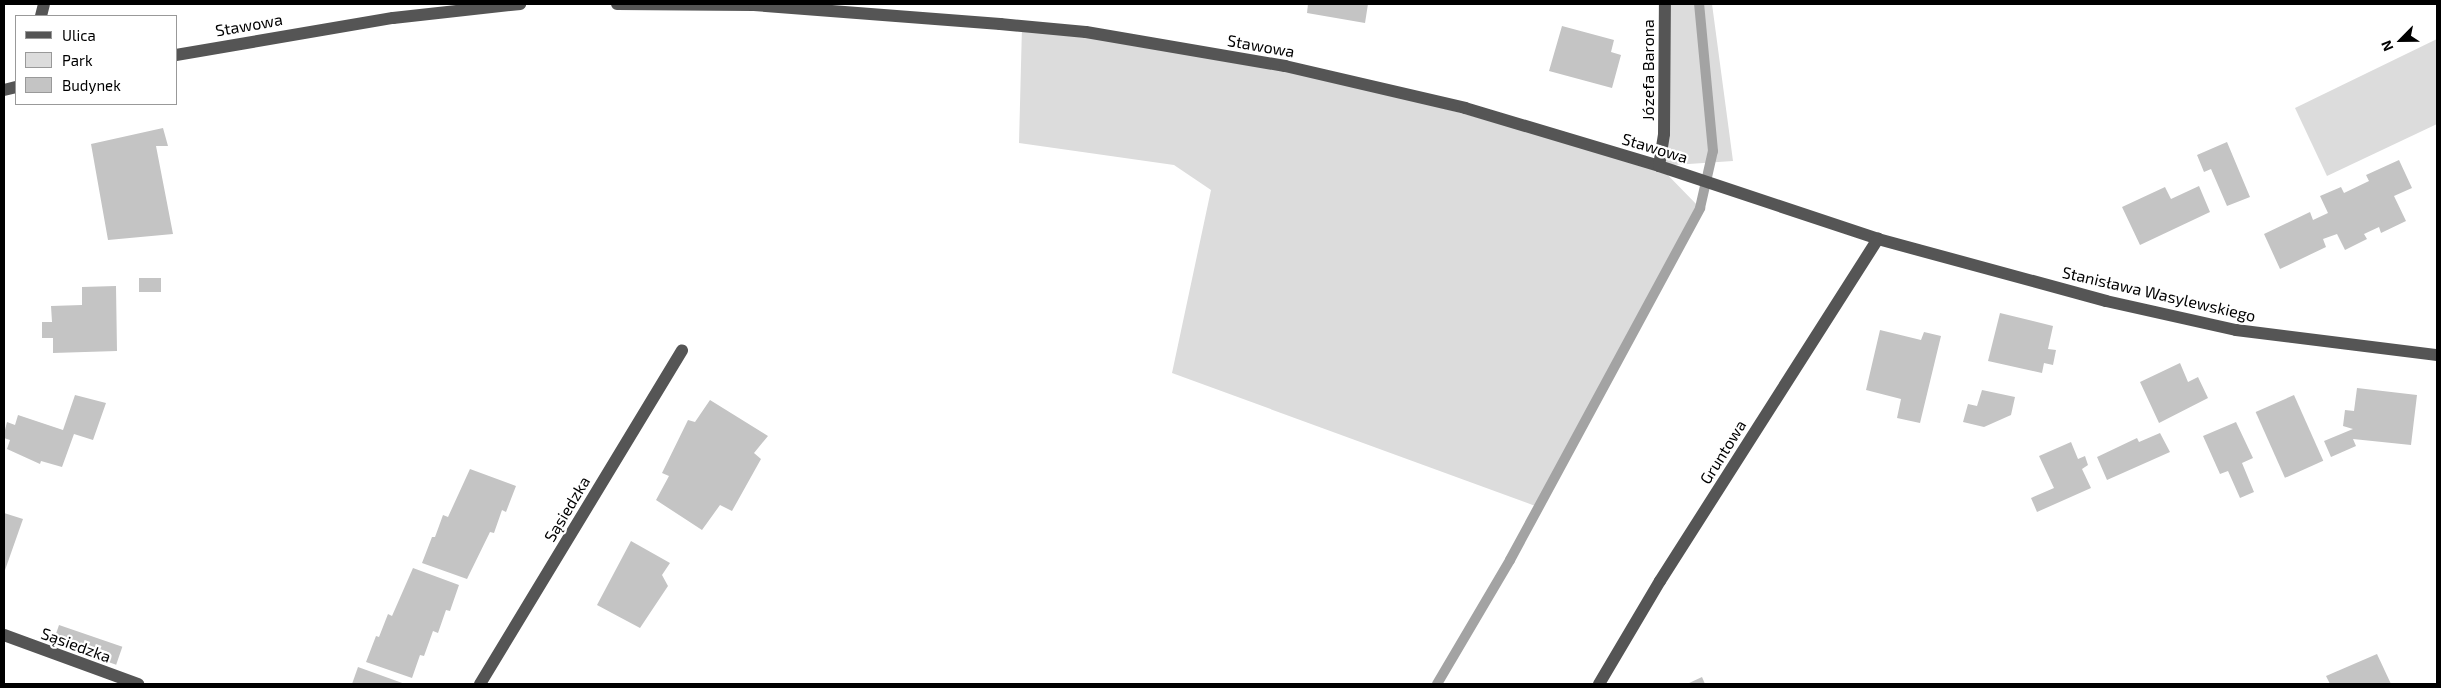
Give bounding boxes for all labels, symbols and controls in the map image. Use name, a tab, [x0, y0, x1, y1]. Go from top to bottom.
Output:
street label: Stawowa	[214, 10, 284, 40]
legend	[15, 15, 178, 105]
north arrow	[2376, 15, 2426, 65]
street label: Józefa Barona	[1638, 19, 1658, 121]
text: Ulica	[62, 26, 96, 44]
street label: Stawowa	[1226, 31, 1296, 61]
text: N	[2377, 38, 2397, 54]
text: Park	[62, 51, 93, 69]
text: Budynek	[62, 76, 121, 94]
street label: Stawowa	[1620, 129, 1690, 167]
street label: Stanisława Wasylewskiego	[2060, 262, 2258, 326]
street label: Gruntowa	[1696, 416, 1750, 488]
street label: Sąsiedzka	[540, 473, 594, 545]
street label: Sąsiedzka	[39, 624, 113, 666]

